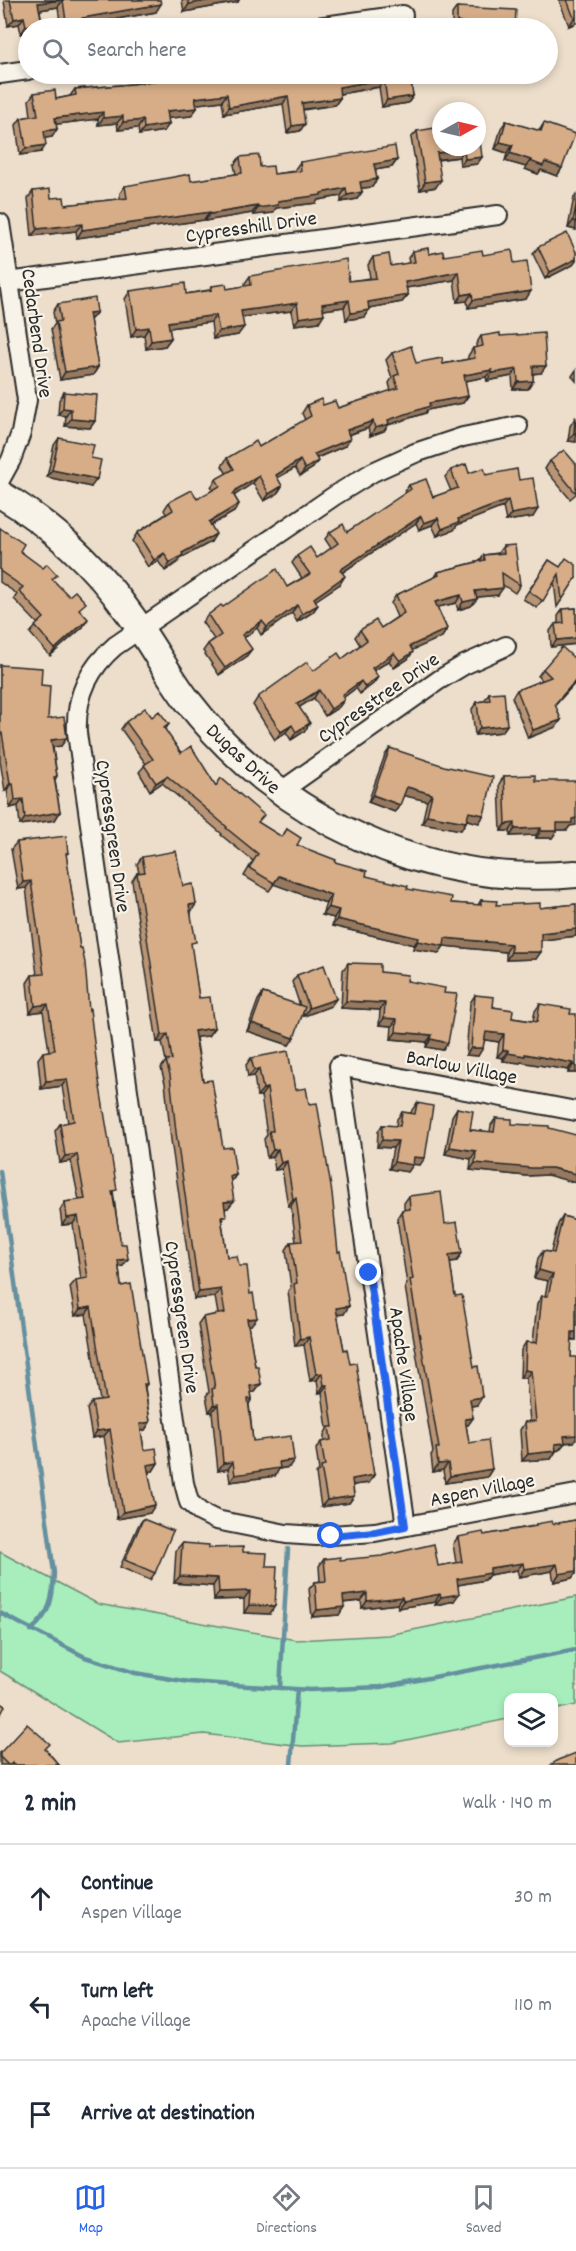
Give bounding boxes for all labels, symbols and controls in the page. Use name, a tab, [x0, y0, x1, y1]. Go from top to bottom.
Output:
search box	[18, 18, 558, 84]
icon: search	[39, 35, 72, 68]
text: Search here	[87, 36, 186, 67]
north arrow	[432, 102, 486, 156]
street label: Cypresshill Drive	[184, 205, 319, 253]
street label: Cedarbend Drive	[11, 267, 59, 400]
street label: Cypresstree Drive	[313, 646, 447, 753]
street label: Dugas Drive	[198, 717, 286, 803]
street label: Cypressgreen Drive	[85, 758, 137, 915]
street label: Barlow Village	[403, 1043, 520, 1094]
street label: Cypressgreen Drive	[154, 1239, 206, 1396]
route end	[355, 1259, 381, 1285]
street label: Apache Village	[379, 1305, 425, 1424]
street label: Aspen Village	[428, 1467, 537, 1517]
route start	[317, 1522, 343, 1548]
map controls	[504, 1693, 558, 1747]
button: layers	[504, 1693, 558, 1747]
text: 2 min	[24, 1786, 76, 1823]
text: Walk · 140 m	[463, 1790, 552, 1818]
text: Continue	[81, 1869, 153, 1900]
icon: ahead	[24, 1882, 57, 1915]
text: 30 m	[514, 1884, 552, 1912]
text: Aspen Village	[81, 1900, 182, 1928]
text: Turn left	[81, 1977, 153, 2008]
icon: left	[24, 1990, 57, 2023]
text: 110 m	[514, 1992, 552, 2020]
text: Apache Village	[81, 2008, 191, 2036]
icon: arrive	[24, 2098, 57, 2131]
text: Arrive at destination	[81, 2099, 255, 2130]
tab: Map	[74, 2181, 107, 2240]
tab: Directions	[256, 2181, 317, 2240]
tab: Saved	[466, 2181, 502, 2240]

